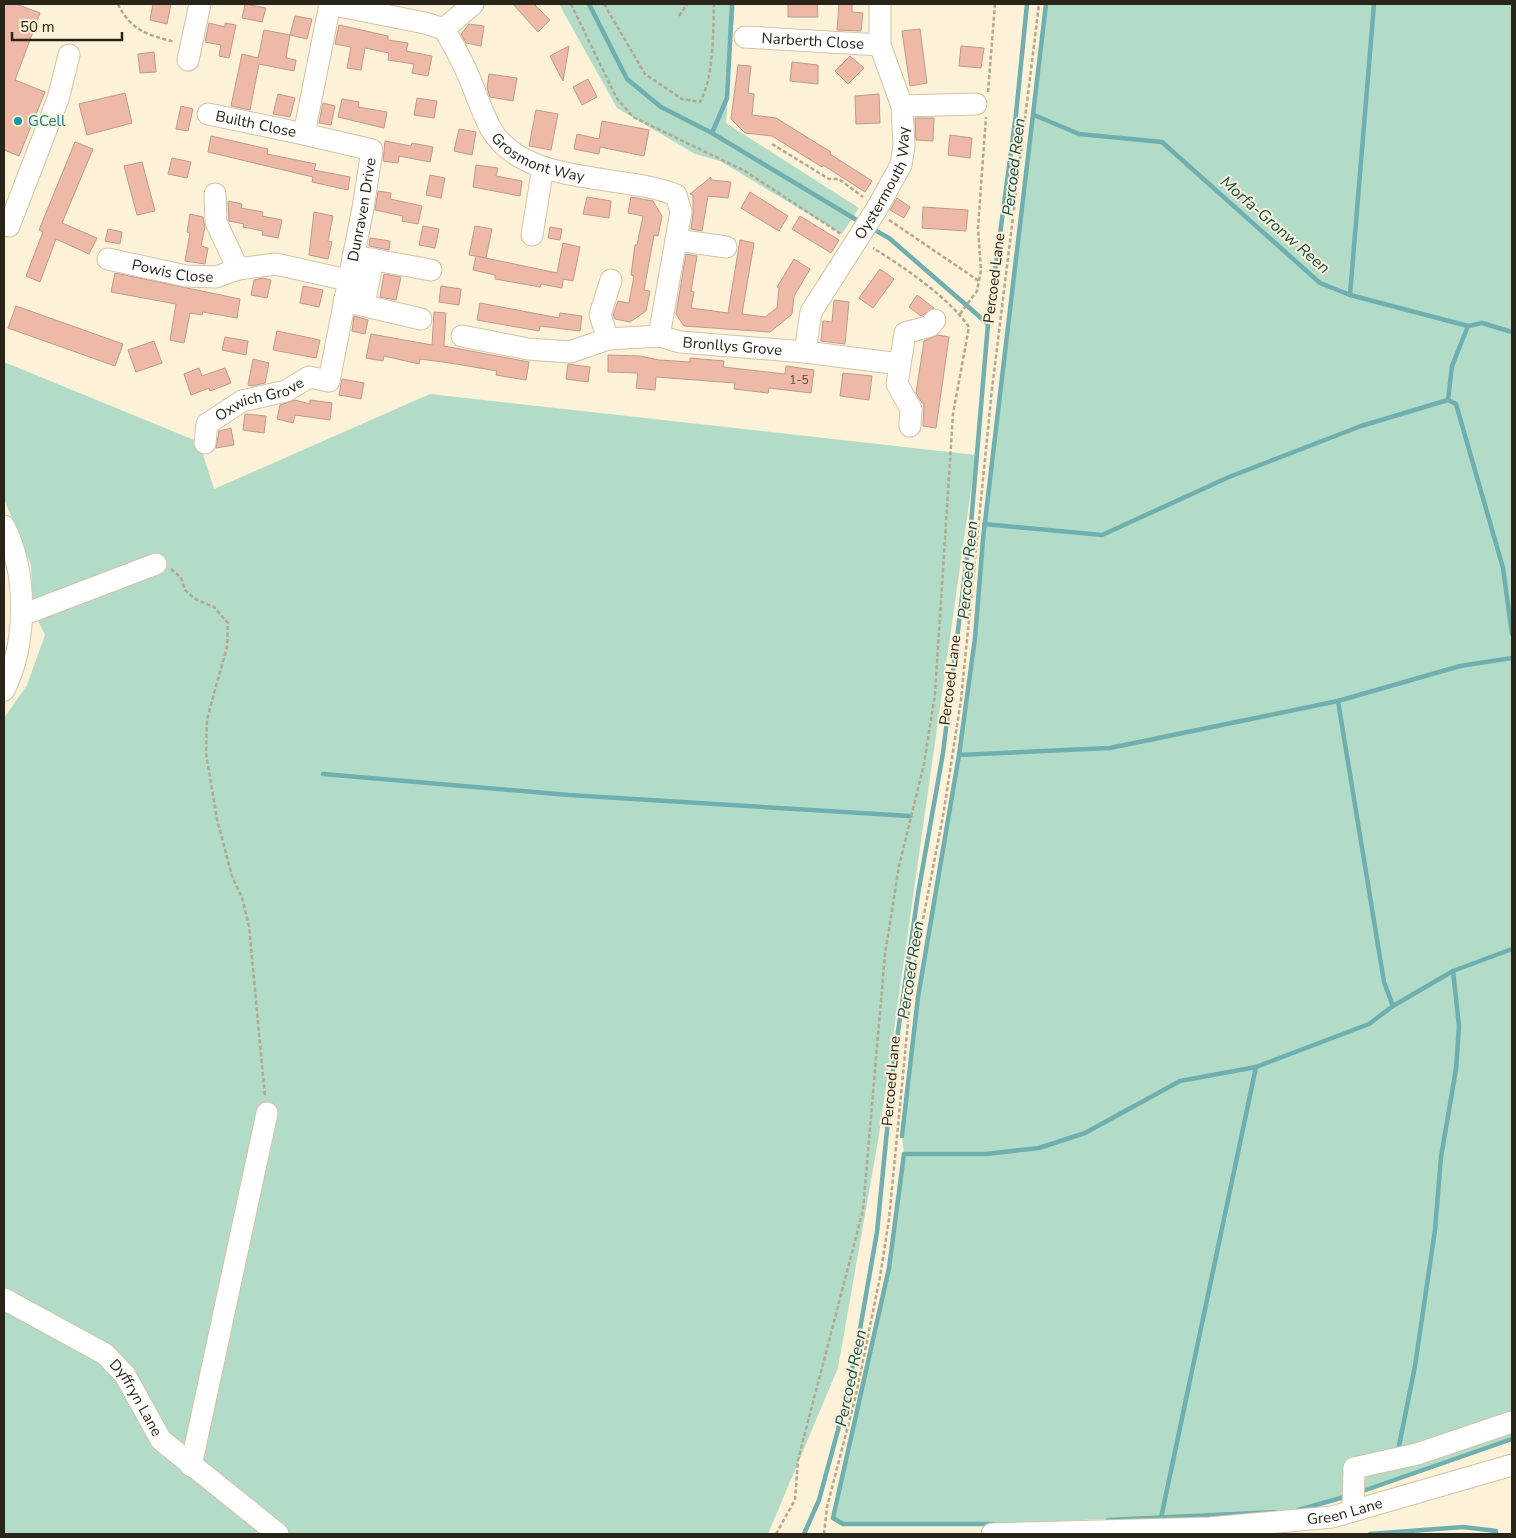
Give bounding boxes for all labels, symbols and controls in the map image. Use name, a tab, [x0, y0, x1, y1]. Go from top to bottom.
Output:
scale bar	[12, 10, 122, 42]
text: 50 m	[20, 17, 55, 37]
street label: Narberth Close	[761, 28, 865, 54]
street label: Builth Close	[214, 106, 298, 142]
place label: GCell	[28, 111, 66, 131]
marker: GCell	[12, 115, 24, 127]
water label: Percoed Reen	[997, 117, 1031, 217]
street label: Oystermouth Way	[850, 126, 915, 243]
street label: Grosmont Way	[487, 128, 586, 187]
street label: Dunraven Drive	[343, 156, 381, 263]
water label: Morfa-Gronw Reen	[1215, 171, 1335, 279]
street label: Percoed Lane	[979, 232, 1009, 324]
street label: Powis Close	[130, 254, 214, 287]
street label: Bronllys Grove	[682, 332, 783, 360]
street label: Oxwich Grove	[211, 372, 308, 426]
house number: 1-5	[789, 372, 809, 388]
water label: Percoed Reen	[953, 520, 983, 620]
street label: Percoed Lane	[935, 634, 965, 726]
water label: Percoed Reen	[892, 920, 930, 1020]
street label: Percoed Lane	[877, 1035, 905, 1127]
water label: Percoed Reen	[830, 1327, 872, 1429]
street label: Dyffryn Lane	[105, 1355, 167, 1440]
street label: Green Lane	[1306, 1493, 1385, 1529]

